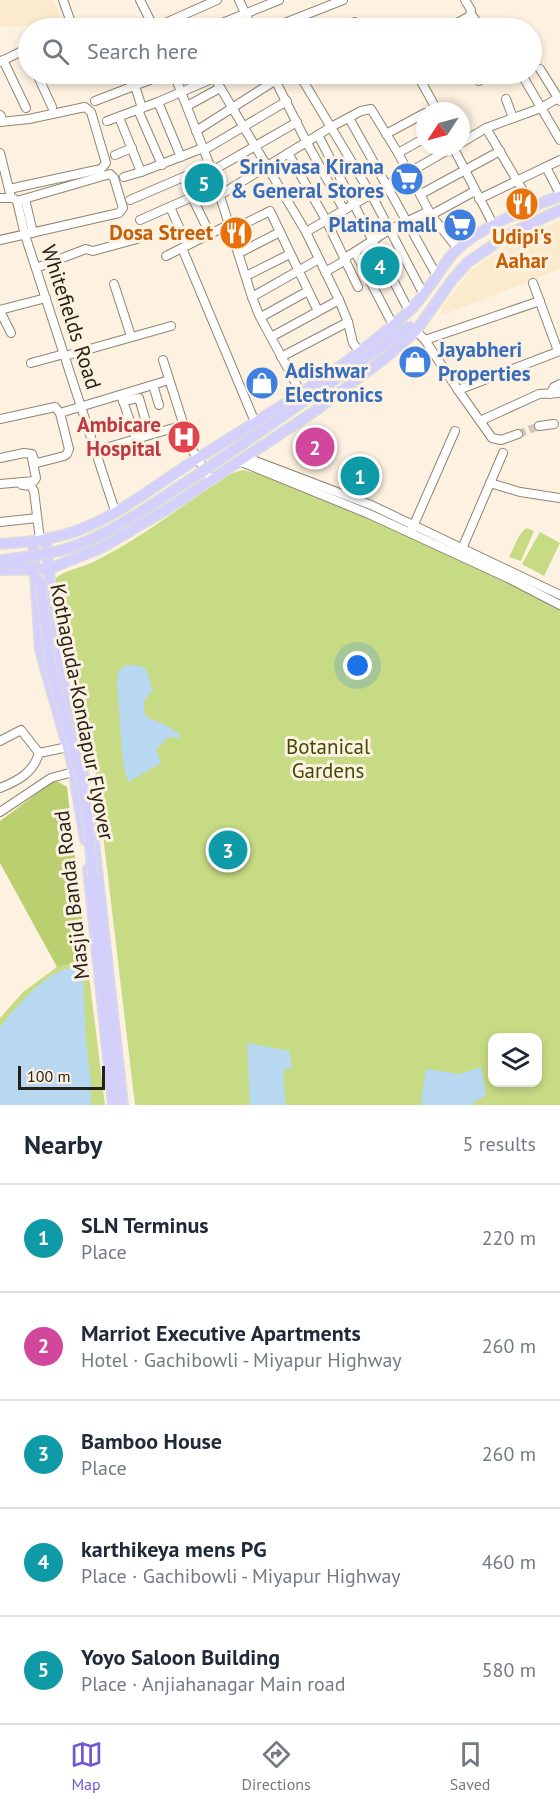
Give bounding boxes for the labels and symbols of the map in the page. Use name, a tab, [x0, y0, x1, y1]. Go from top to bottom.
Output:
north arrow	[416, 102, 470, 156]
place label: Srinivasa Kirana & General Stores	[230, 153, 384, 204]
pin: 5	[184, 160, 224, 206]
supermarket icon: Srinivasa Kirana & General Stores	[389, 161, 425, 197]
restaurant icon: Udipi's Aahar	[504, 186, 540, 222]
supermarket icon: Platina mall	[442, 207, 478, 243]
place label: Platina mall	[329, 211, 438, 238]
restaurant icon: Dosa Street	[218, 215, 254, 251]
place label: Dosa Street	[109, 219, 214, 246]
place label: Udipi's Aahar	[492, 223, 552, 274]
street label: Whitefields Road	[35, 241, 108, 393]
pin: 4	[360, 244, 400, 288]
place label: Jayabheri Properties	[437, 336, 531, 387]
shop icon: Jayabheri Properties	[397, 344, 433, 380]
place label: Adishwar Electronics	[285, 357, 383, 408]
shop icon: Adishwar Electronics	[244, 365, 280, 401]
place label: Ambicare Hospital	[77, 411, 162, 462]
hospital icon: Ambicare Hospital	[166, 419, 202, 455]
pin: 2	[296, 424, 334, 470]
pin: 1	[340, 454, 380, 498]
street label: Kothaguda-Kondapur Flyover	[44, 581, 121, 843]
your location	[343, 651, 372, 680]
park label: Botanical Gardens	[286, 733, 370, 784]
street label: Masjid Banda Road	[48, 809, 95, 981]
pin: 3	[208, 828, 248, 872]
scale bar	[18, 1063, 105, 1090]

